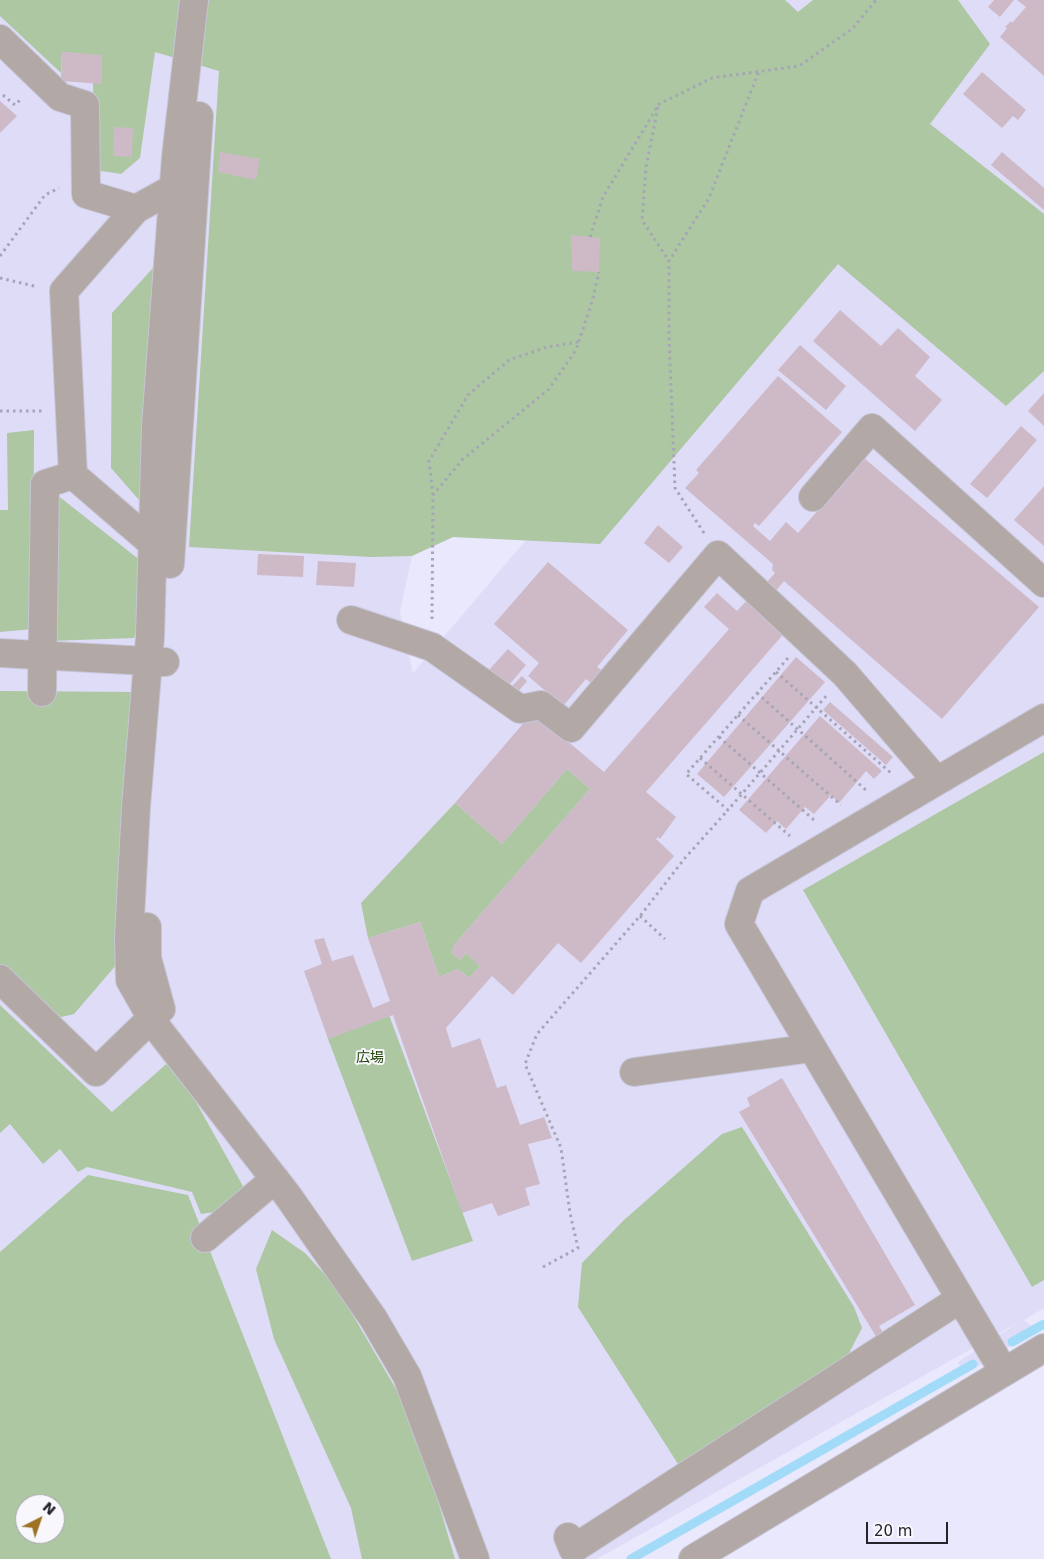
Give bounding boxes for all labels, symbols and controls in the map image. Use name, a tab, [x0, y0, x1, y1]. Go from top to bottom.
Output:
park label: 広場	[356, 1050, 384, 1066]
north arrow	[15, 1494, 65, 1544]
text: N	[40, 1499, 59, 1518]
scale bar	[869, 1512, 952, 1544]
text: 20 m	[874, 1522, 912, 1540]

